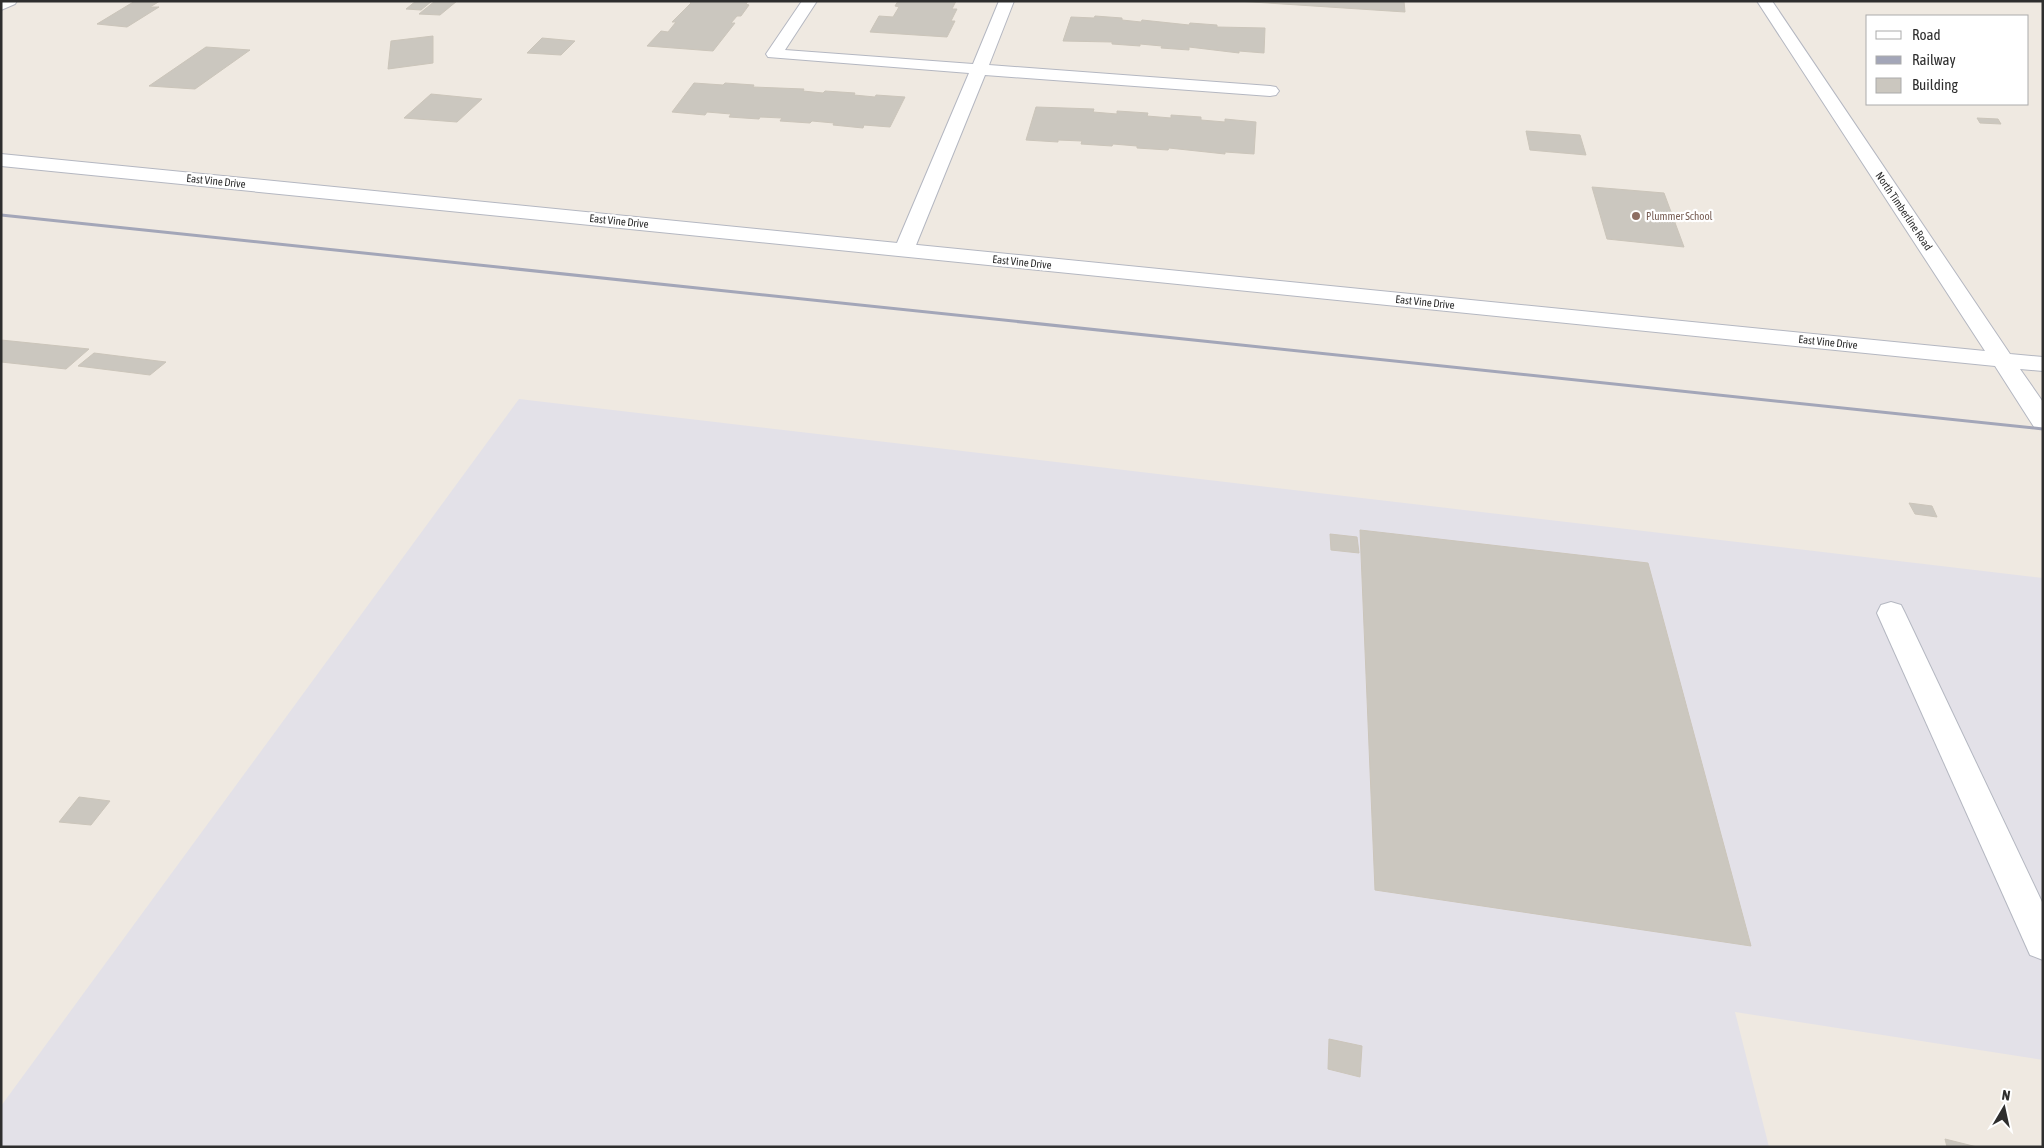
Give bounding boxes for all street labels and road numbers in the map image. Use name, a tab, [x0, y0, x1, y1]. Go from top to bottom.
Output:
street label: North Timberline Road	[1873, 170, 1935, 252]
street label: East Vine Drive	[186, 172, 246, 190]
street label: East Vine Drive	[589, 212, 649, 230]
street label: East Vine Drive	[992, 253, 1052, 271]
street label: East Vine Drive	[1395, 293, 1455, 311]
street label: East Vine Drive	[1798, 333, 1858, 351]

